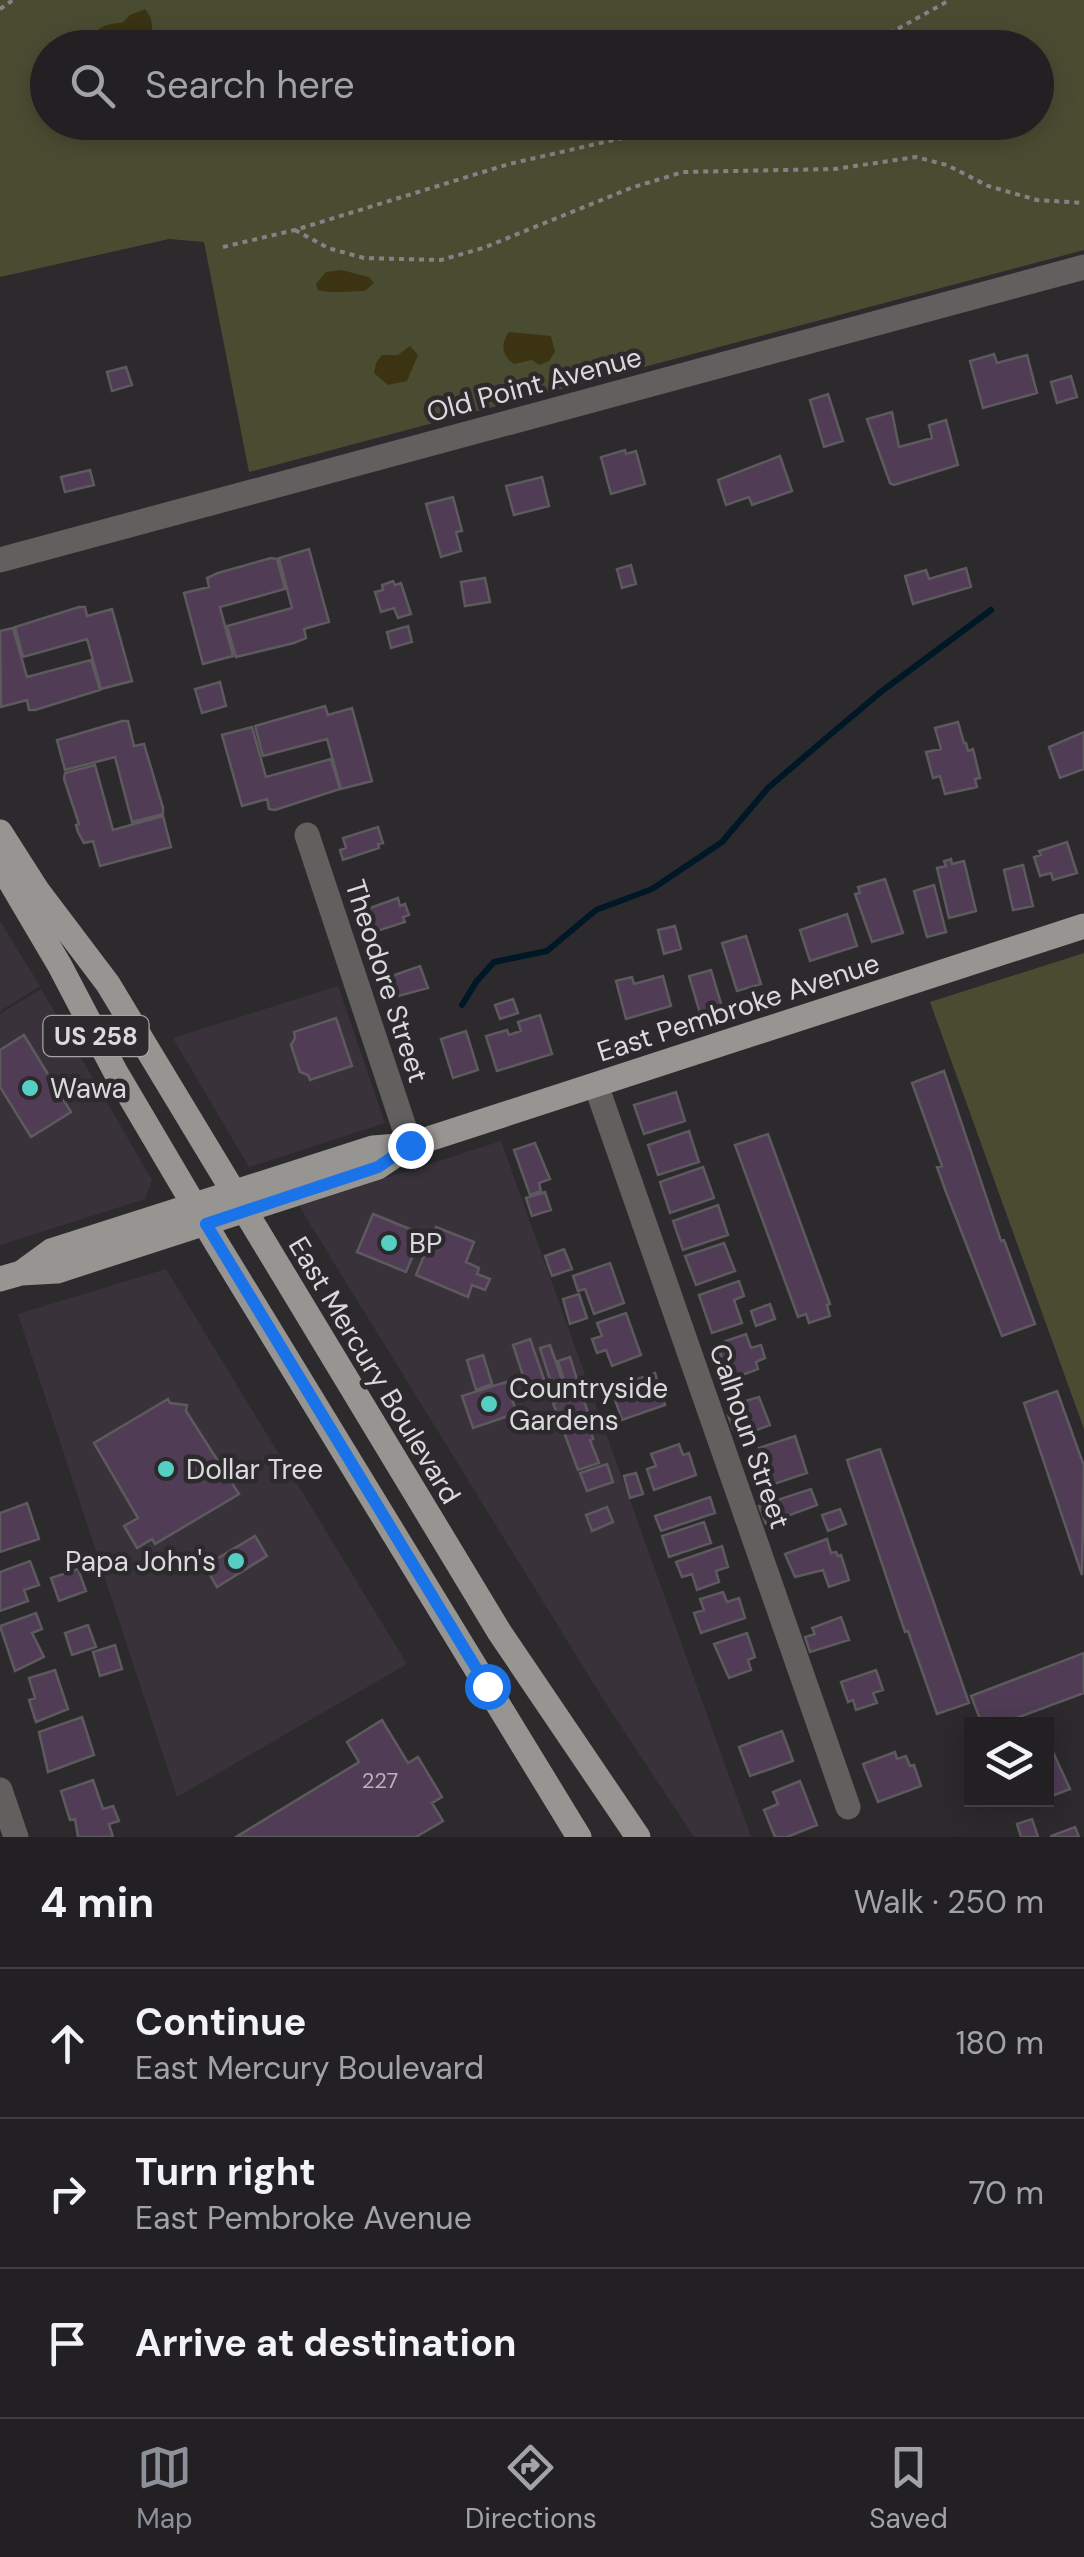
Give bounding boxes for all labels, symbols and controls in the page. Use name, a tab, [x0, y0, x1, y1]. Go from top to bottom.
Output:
search box	[30, 30, 1054, 140]
icon: search	[65, 58, 120, 113]
text: Search here	[145, 60, 355, 110]
street label: Old Point Avenue	[422, 338, 646, 431]
street label: Theodore Street	[336, 875, 437, 1087]
street label: East Pembroke Avenue	[592, 944, 884, 1071]
road number: US 258	[44, 1016, 148, 1056]
place label: Wawa	[50, 1070, 127, 1107]
marker: Wawa	[19, 1077, 41, 1099]
route end	[388, 1123, 434, 1169]
place label: BP	[409, 1225, 442, 1262]
street label: East Mercury Boulevard	[280, 1230, 469, 1511]
marker: BP	[378, 1232, 400, 1254]
street label: Calhoun Street	[701, 1339, 798, 1534]
place label: Countryside Gardens	[509, 1370, 668, 1439]
marker: Countryside Gardens	[478, 1393, 500, 1415]
place label: Dollar Tree	[186, 1451, 323, 1488]
marker: Dollar Tree	[155, 1458, 177, 1480]
place label: Papa John's	[65, 1543, 216, 1580]
marker: Papa John's	[225, 1550, 247, 1572]
route start	[465, 1664, 511, 1710]
map controls	[964, 1717, 1054, 1807]
button: layers	[964, 1717, 1054, 1807]
house number: 227	[362, 1766, 398, 1795]
text: 4 min	[40, 1875, 154, 1930]
text: Walk · 250 m	[854, 1881, 1044, 1923]
text: Continue	[135, 1997, 306, 2047]
icon: ahead	[40, 2016, 95, 2071]
text: 180 m	[956, 2022, 1044, 2064]
text: East Mercury Boulevard	[135, 2047, 484, 2089]
text: Turn right	[135, 2147, 316, 2197]
icon: right	[40, 2166, 95, 2221]
text: 70 m	[968, 2172, 1044, 2214]
text: East Pembroke Avenue	[135, 2197, 472, 2239]
icon: arrive	[40, 2316, 95, 2371]
text: Arrive at destination	[135, 2318, 517, 2368]
tab: Map	[136, 2440, 193, 2537]
tab: Directions	[465, 2440, 597, 2537]
tab: Saved	[869, 2440, 948, 2537]

